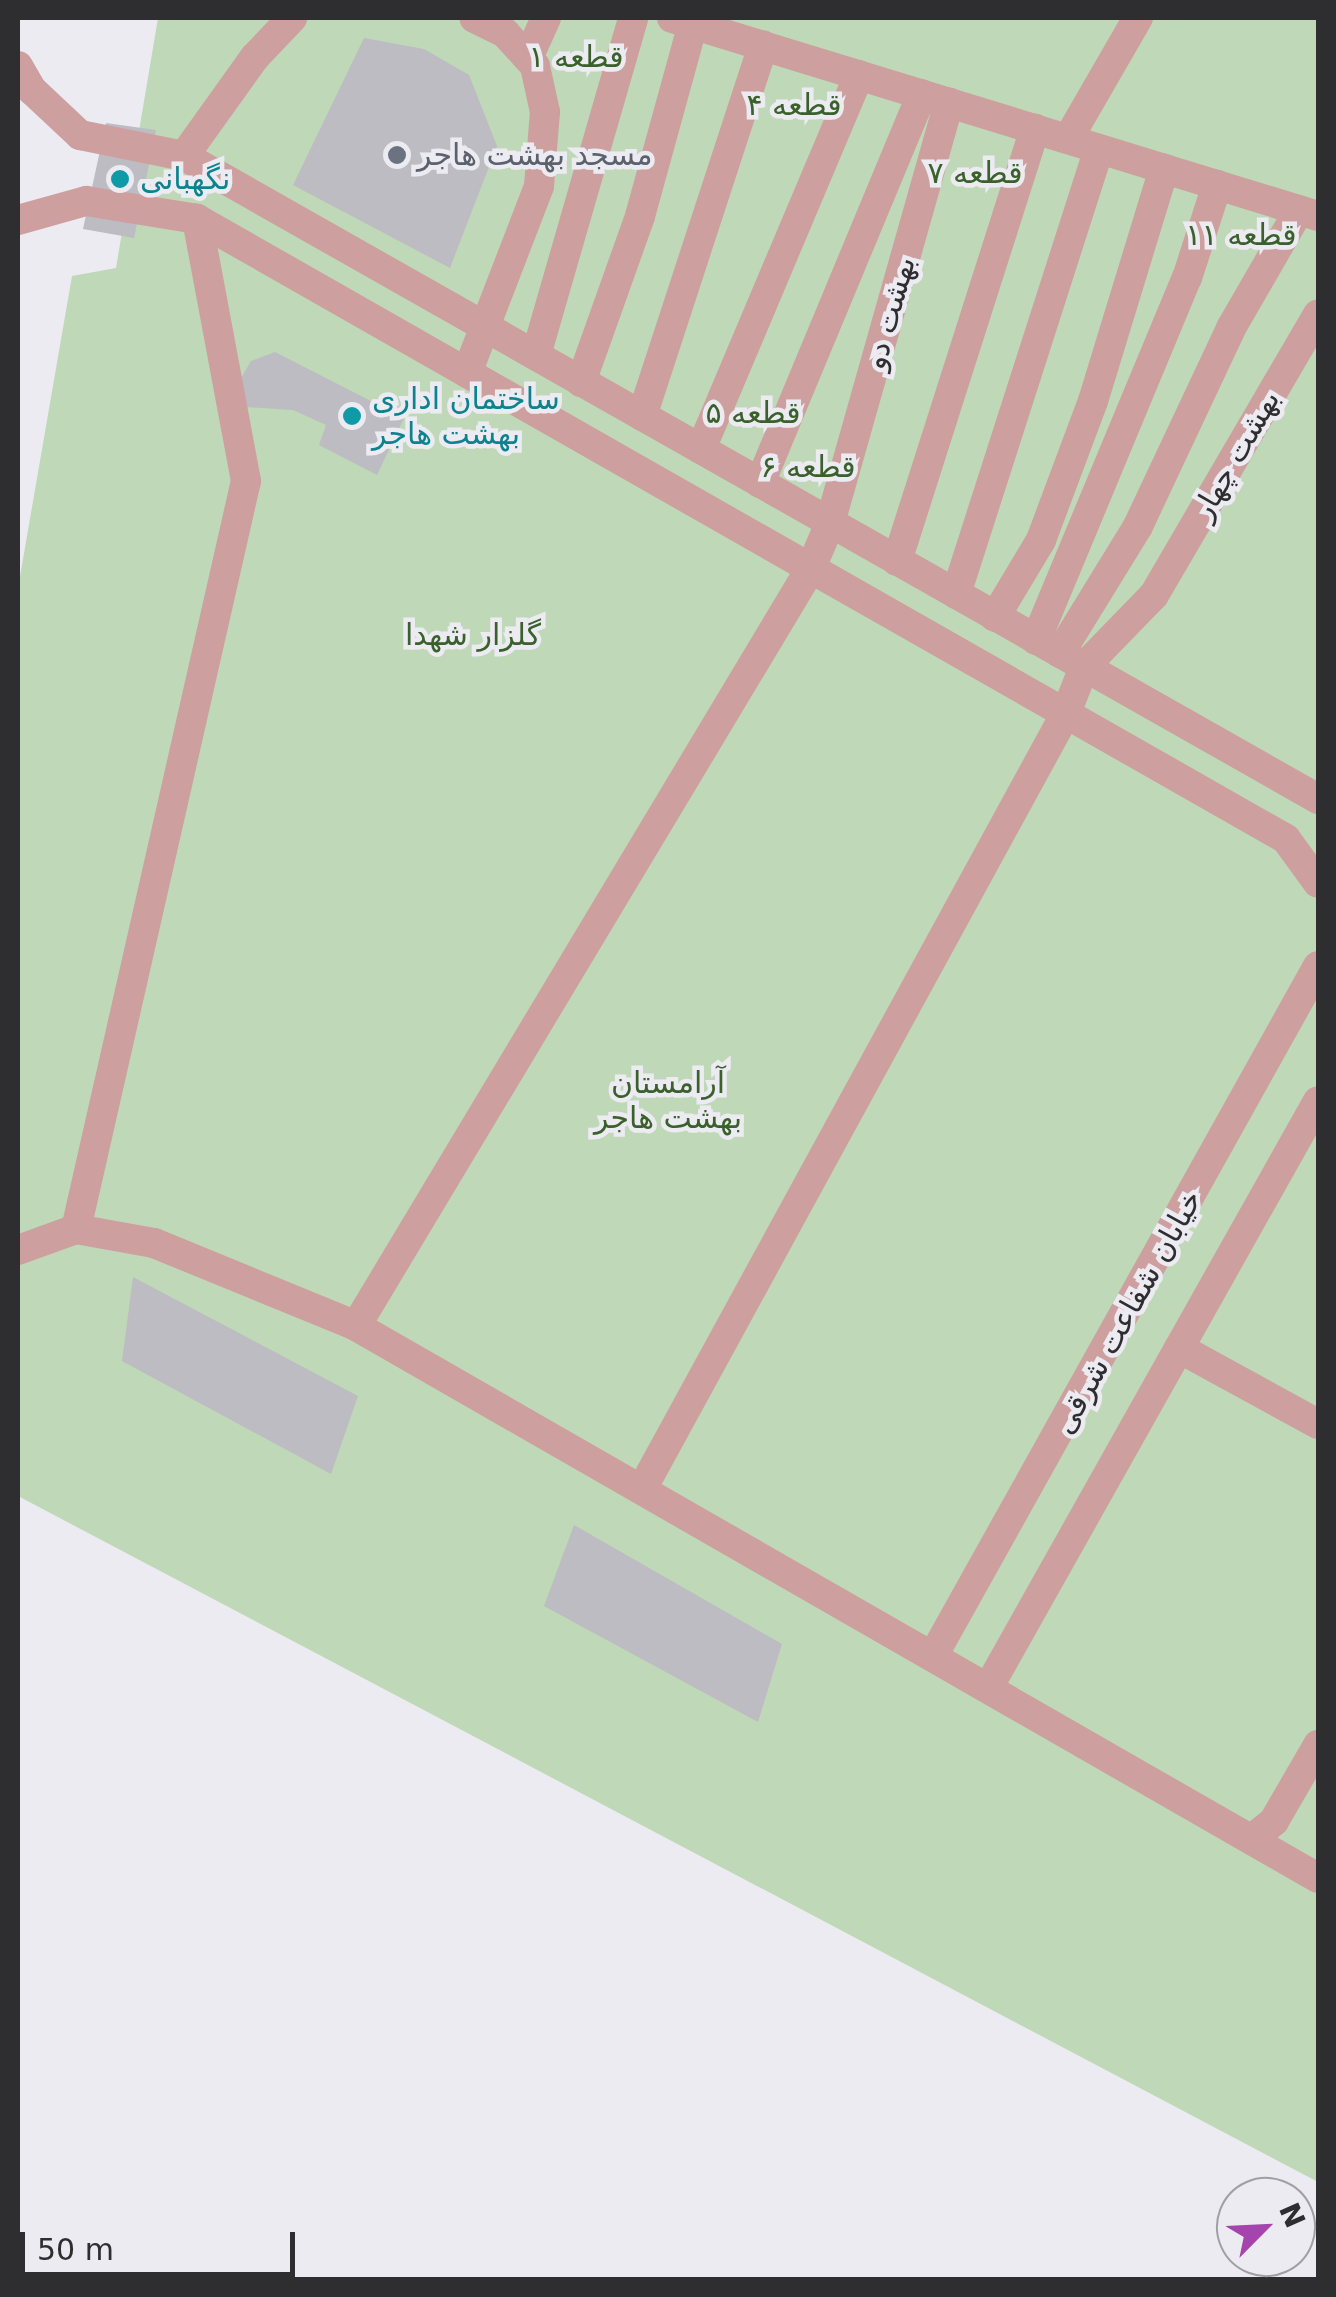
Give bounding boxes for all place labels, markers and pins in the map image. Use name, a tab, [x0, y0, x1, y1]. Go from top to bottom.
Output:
place label: مسجد بهشت هاجر	[417, 137, 652, 173]
marker: مسجد بهشت هاجر	[386, 144, 408, 166]
place label: نگهبانی	[140, 161, 230, 197]
marker: نگهبانی	[109, 168, 131, 190]
place label: ساختمان اداری بهشت هاجر	[372, 381, 560, 452]
marker: ساختمان اداری بهشت هاجر	[341, 405, 363, 427]

